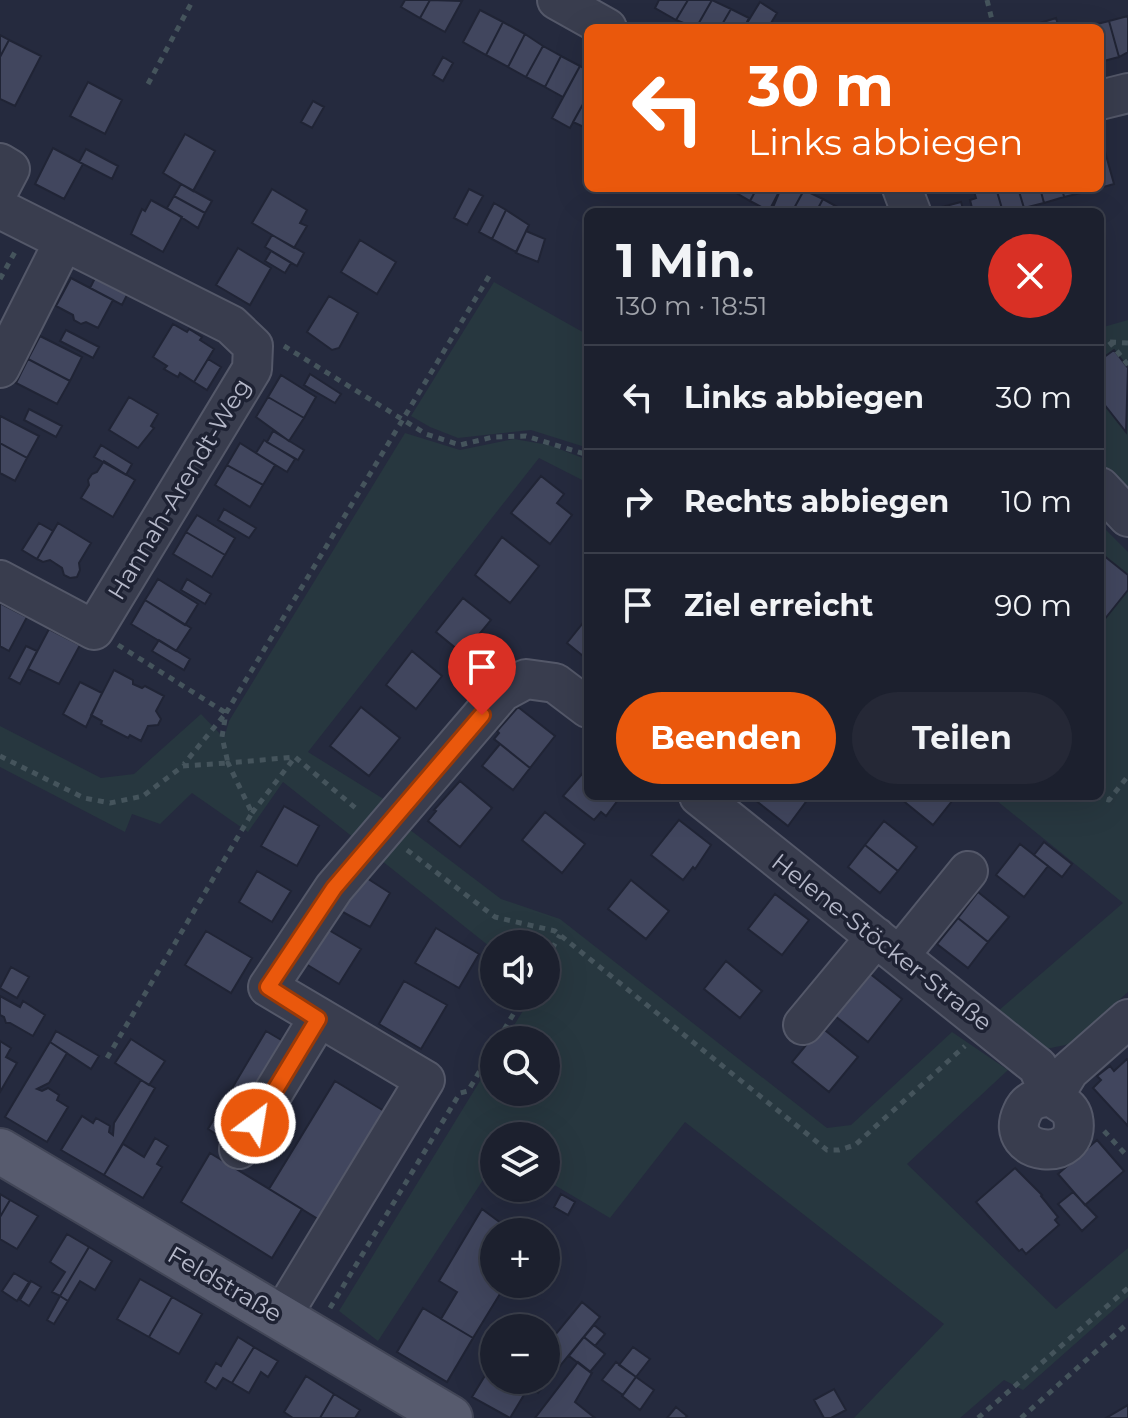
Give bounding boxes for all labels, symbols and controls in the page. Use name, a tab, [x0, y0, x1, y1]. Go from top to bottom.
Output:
text: 30 m	[748, 52, 894, 120]
icon: left	[616, 56, 720, 160]
text: Links abbiegen	[748, 120, 1023, 164]
text: 1 Min.	[616, 231, 754, 289]
button: close	[988, 234, 1072, 318]
text: 130 m · 18:51	[616, 290, 767, 322]
street label: Hannah-Arendt-Weg	[101, 373, 257, 605]
icon: left	[616, 375, 660, 419]
text: Links abbiegen	[684, 379, 924, 416]
text: 30 m	[996, 379, 1072, 416]
icon: right	[616, 479, 660, 523]
text: Rechts abbiegen	[684, 483, 949, 520]
text: 10 m	[1002, 483, 1072, 520]
icon: arrive	[616, 583, 660, 627]
text: Ziel erreicht	[684, 587, 873, 624]
text: 90 m	[994, 587, 1072, 624]
pin	[448, 633, 516, 715]
icon: arrive	[460, 645, 504, 689]
button: Beenden	[616, 692, 836, 784]
button: Teilen	[852, 692, 1072, 784]
street label: Helene-Stöcker-Straße	[766, 847, 998, 1037]
map controls	[480, 930, 560, 1394]
button: sound	[480, 930, 560, 1010]
button: search	[480, 1026, 560, 1106]
position arrow	[213, 1081, 297, 1165]
button: layers	[480, 1122, 560, 1202]
button: +	[480, 1218, 560, 1298]
street label: Feldstraße	[163, 1240, 287, 1328]
button: −	[480, 1314, 560, 1394]

